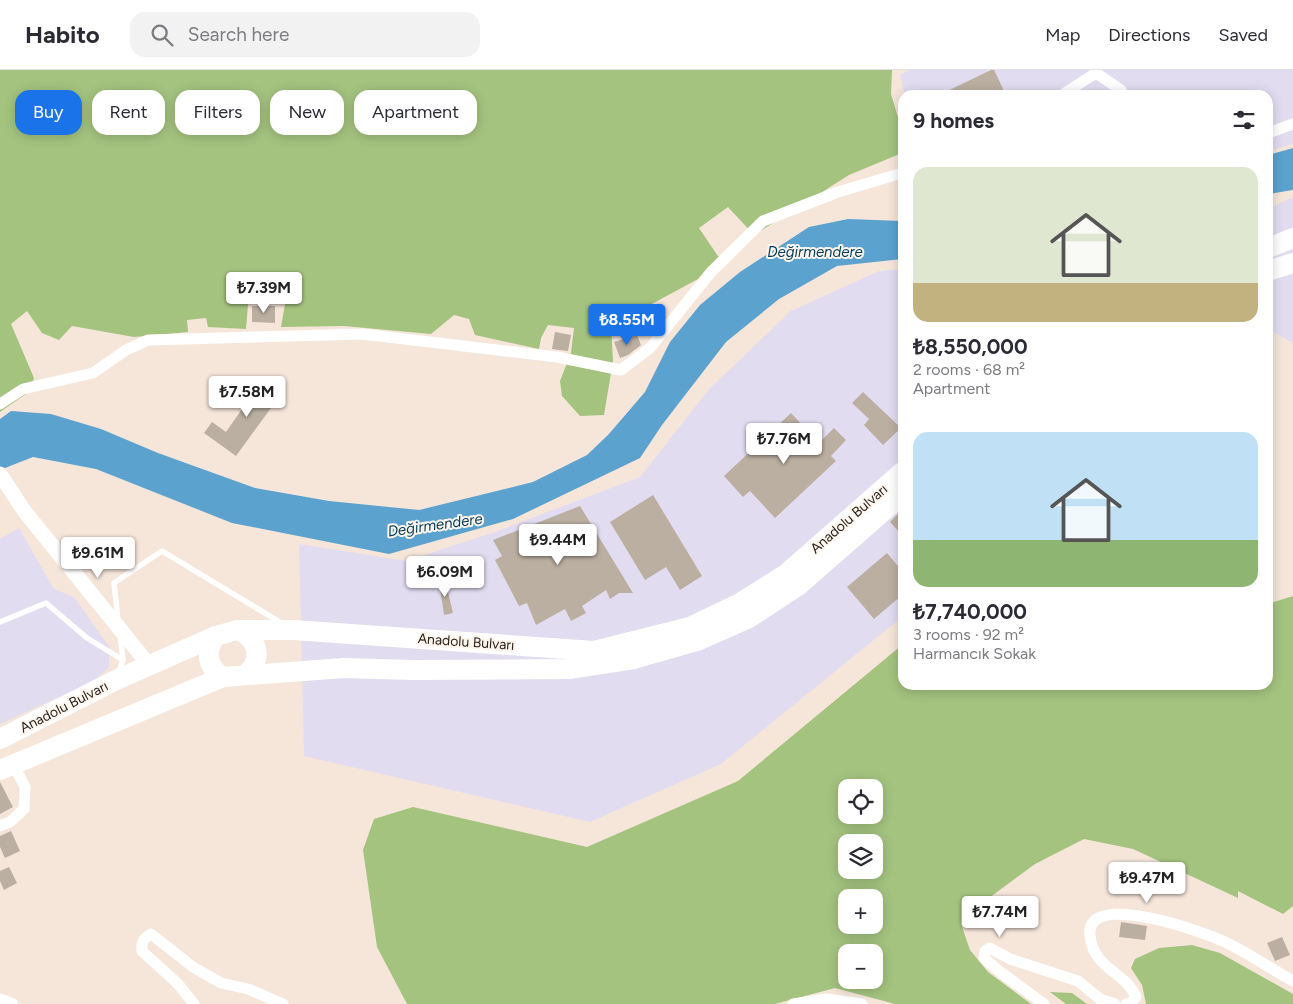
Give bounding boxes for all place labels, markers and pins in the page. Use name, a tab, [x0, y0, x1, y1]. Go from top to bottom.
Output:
pin: ₺7.39M	[223, 272, 305, 314]
pin: ₺8.55M	[586, 304, 668, 346]
pin: ₺7.58M	[206, 376, 288, 418]
pin: ₺7.76M	[743, 422, 825, 465]
pin: ₺9.44M	[517, 524, 599, 566]
pin: ₺9.61M	[57, 536, 139, 579]
pin: ₺6.09M	[404, 556, 486, 598]
pin: ₺9.47M	[1106, 862, 1188, 904]
pin: ₺7.74M	[959, 896, 1041, 938]

